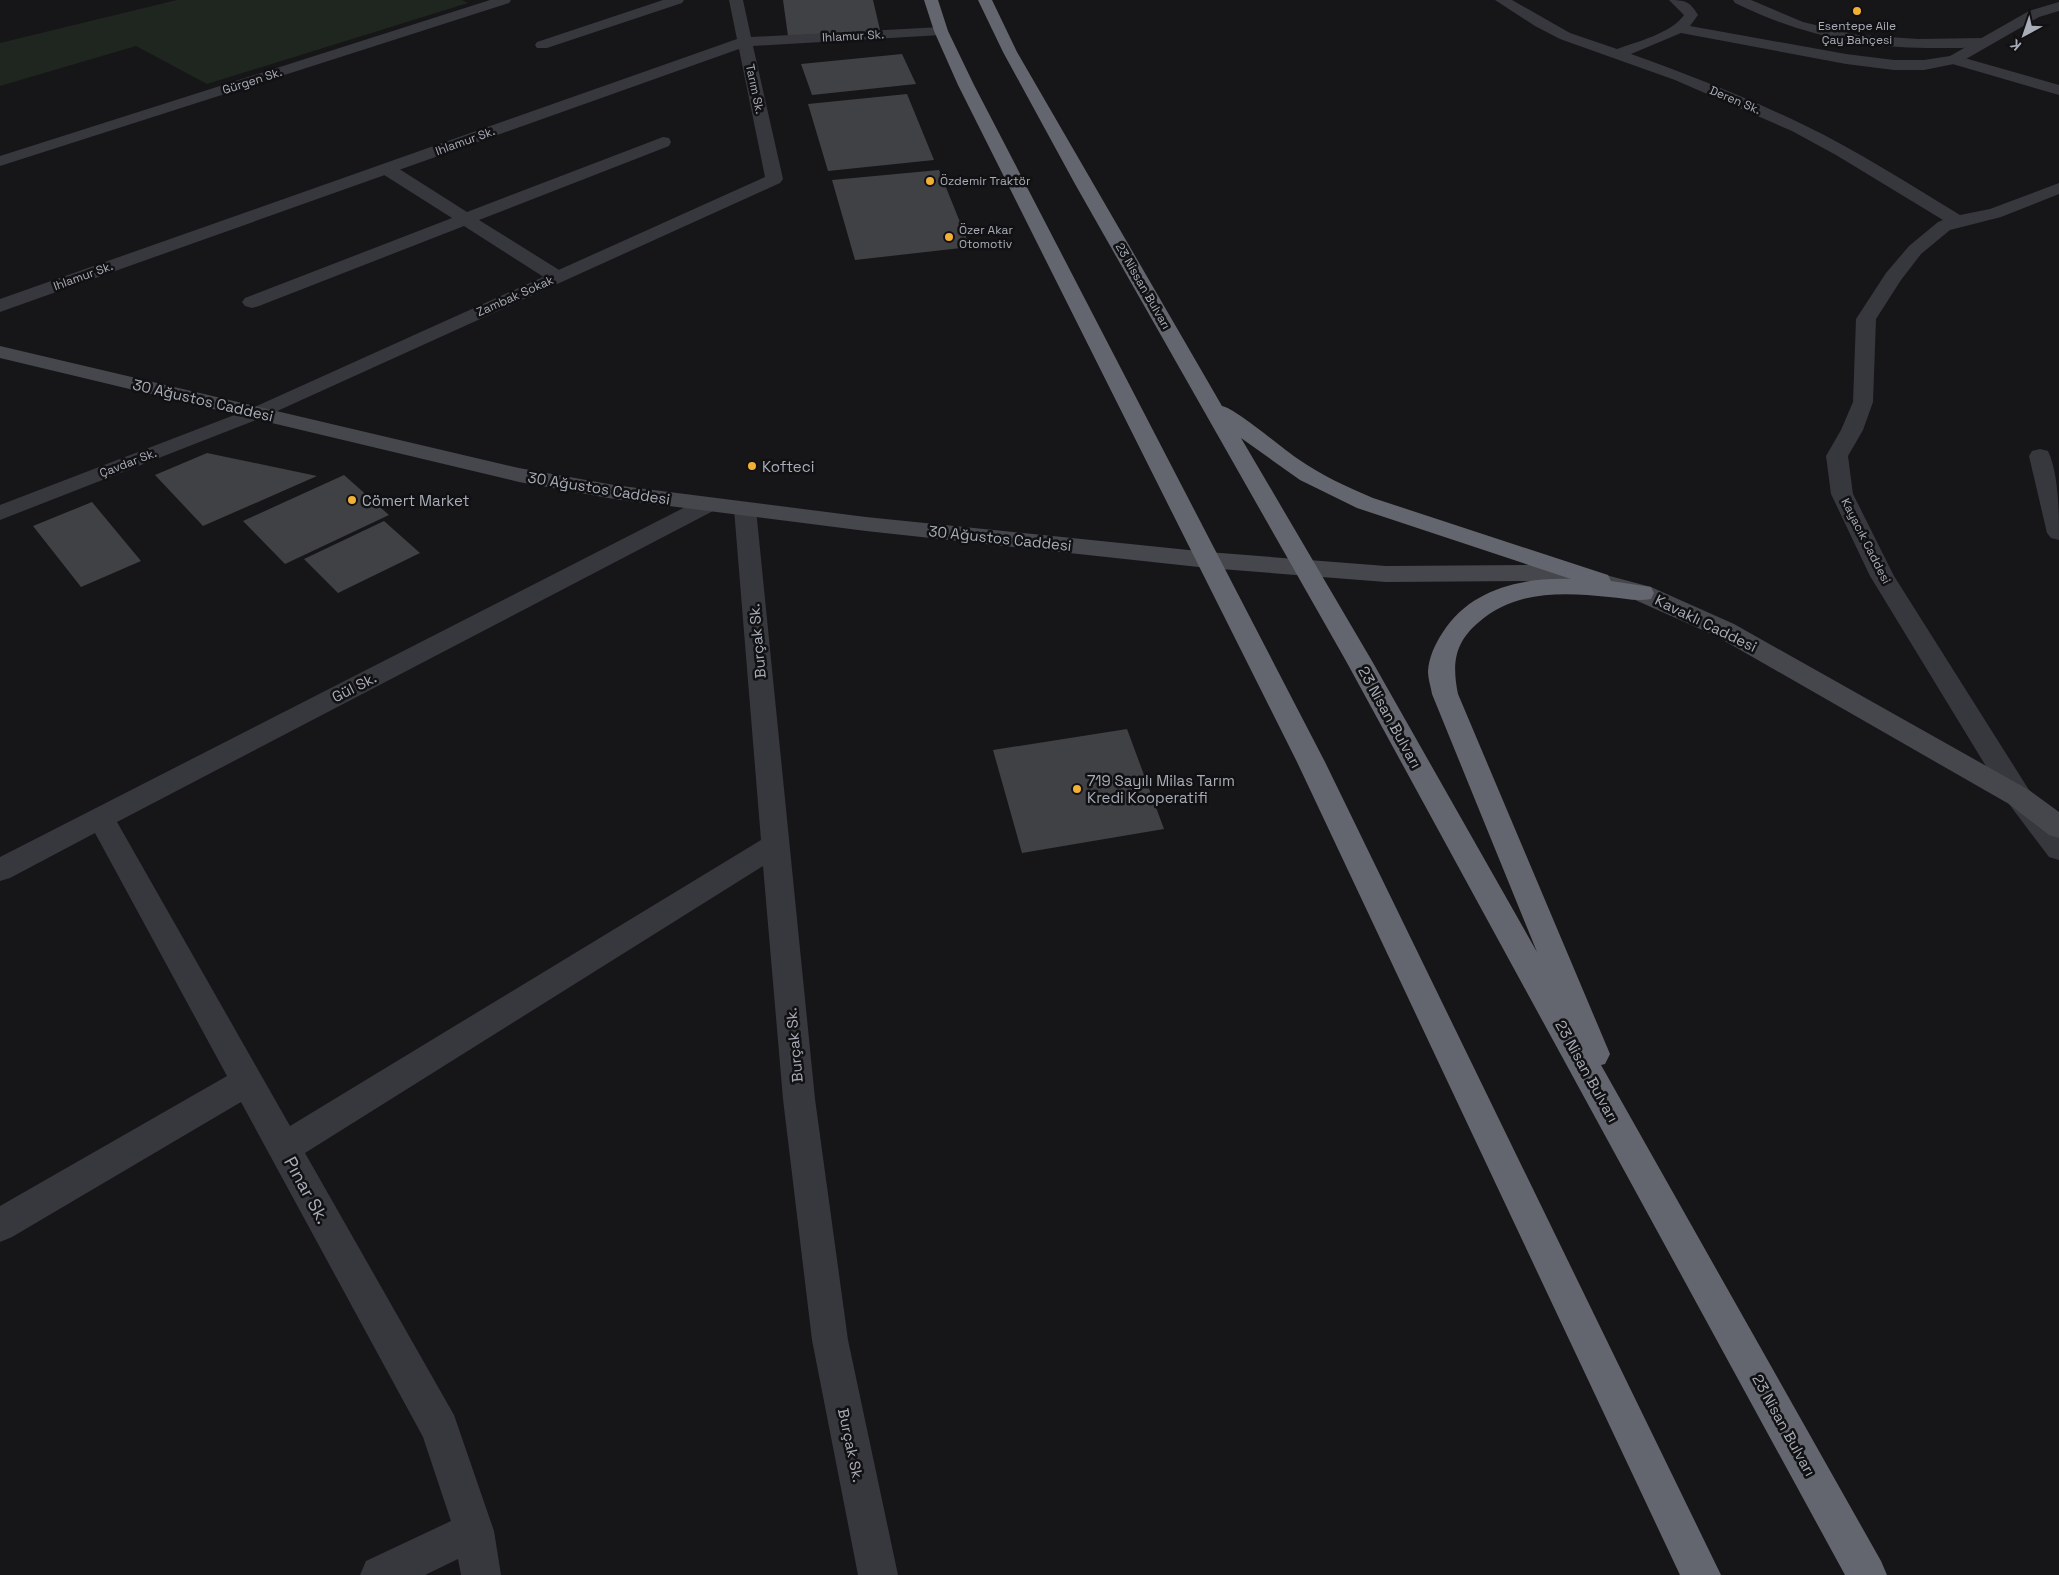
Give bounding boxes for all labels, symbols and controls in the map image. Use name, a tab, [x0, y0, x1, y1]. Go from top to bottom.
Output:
marker: Esentepe Aile Çay Bahçesi	[1851, 5, 1863, 17]
north arrow	[1999, 10, 2049, 60]
place label: Esentepe Aile Çay Bahçesi	[1818, 18, 1896, 48]
street label: Ihlamur Sk.	[822, 26, 884, 46]
text: K	[2006, 35, 2025, 55]
street label: Tarım Sk.	[742, 63, 768, 115]
street label: Gürgen Sk.	[220, 64, 284, 98]
street label: Deren Sk.	[1707, 82, 1763, 118]
street label: Ihlamur Sk.	[433, 123, 497, 159]
place label: Özdemir Traktör	[940, 173, 1031, 189]
marker: Özdemir Traktör	[924, 175, 936, 187]
place label: Özer Akar Otomotiv	[959, 222, 1013, 252]
marker: Özer Akar Otomotiv	[943, 231, 955, 243]
street label: 23 Nissan Bulvarı	[1112, 240, 1174, 332]
street label: Ihlamur Sk.	[51, 258, 115, 294]
street label: Zambak Sokak	[474, 272, 557, 320]
street label: 30 Ağustos Caddesi	[131, 375, 275, 425]
street label: Çavdar Sk.	[97, 445, 159, 481]
place label: Kofteci	[762, 457, 814, 476]
marker: Kofteci	[746, 460, 758, 472]
street label: 30 Ağustos Caddesi	[526, 467, 672, 509]
place label: Cömert Market	[362, 491, 470, 510]
marker: Cömert Market	[346, 494, 358, 506]
street label: Kayacık Caddesi	[1838, 495, 1895, 587]
street label: 30 Ağustos Caddesi	[927, 521, 1073, 555]
street label: Kavaklı Caddesi	[1652, 590, 1760, 656]
street label: Burçak Sk.	[744, 603, 770, 679]
street label: 23 Nisan Bulvarı	[1354, 663, 1426, 771]
street label: Gül Sk.	[328, 668, 380, 706]
place label: 719 Sayılı Milas Tarım Kredi Kooperatifi	[1087, 771, 1235, 807]
marker: 719 Sayılı Milas Tarım Kredi Kooperatifi	[1071, 783, 1083, 795]
street label: Burçak Sk.	[781, 1007, 807, 1083]
street label: 23 Nisan Bulvarı	[1551, 1017, 1623, 1125]
street label: Pınar Sk.	[279, 1152, 335, 1228]
street label: 23 Nisan Bulvarı	[1748, 1371, 1820, 1479]
street label: Burçak Sk.	[834, 1406, 868, 1484]

